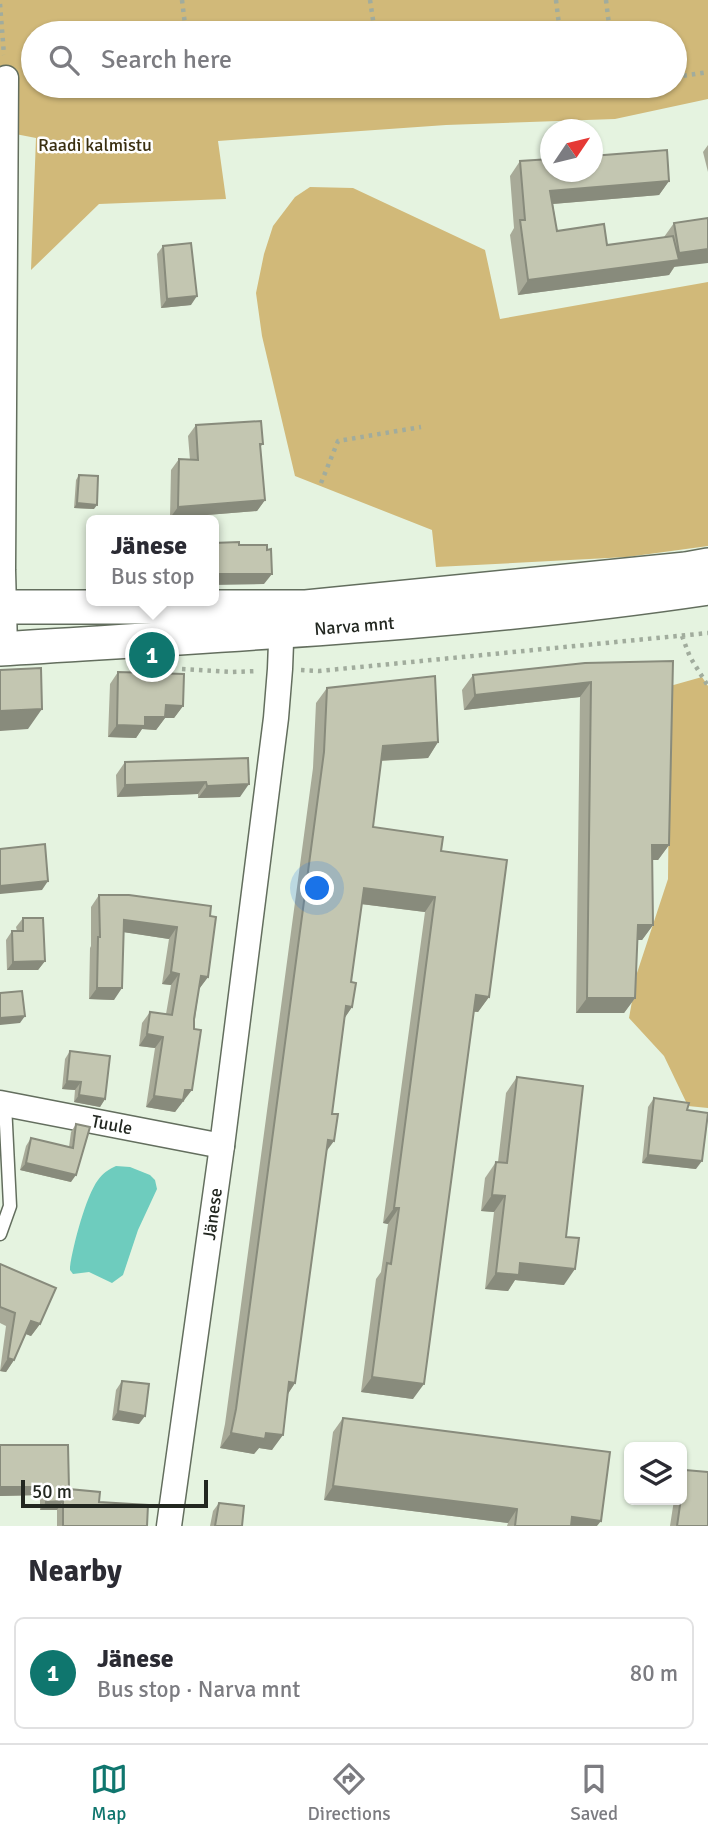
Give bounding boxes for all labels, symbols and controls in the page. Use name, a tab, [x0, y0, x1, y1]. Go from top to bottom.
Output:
search box	[21, 21, 687, 98]
icon: search	[45, 41, 83, 79]
text: Search here	[101, 44, 232, 76]
north arrow	[540, 119, 603, 182]
park label: Raadi kalmistu	[38, 134, 152, 156]
popup	[86, 515, 219, 606]
text: Jänese	[111, 530, 187, 562]
text: Bus stop	[111, 562, 194, 591]
street label: Narva mnt	[313, 612, 395, 640]
pin: 1	[129, 629, 175, 681]
your location	[300, 871, 334, 905]
street label: Tuule	[90, 1110, 134, 1139]
street label: Jänese	[198, 1187, 227, 1242]
map controls	[624, 1442, 687, 1505]
button: layers	[624, 1442, 687, 1505]
scale bar	[21, 1477, 208, 1509]
text: 50 m	[32, 1480, 72, 1504]
text: Nearby	[28, 1553, 122, 1590]
text: Jänese	[97, 1643, 174, 1675]
text: 1	[47, 1659, 59, 1688]
text: 80 m	[630, 1659, 678, 1688]
text: Bus stop · Narva mnt	[97, 1675, 300, 1704]
tab: Map	[90, 1760, 128, 1826]
tab: Directions	[308, 1760, 391, 1826]
tab: Saved	[570, 1760, 618, 1826]

